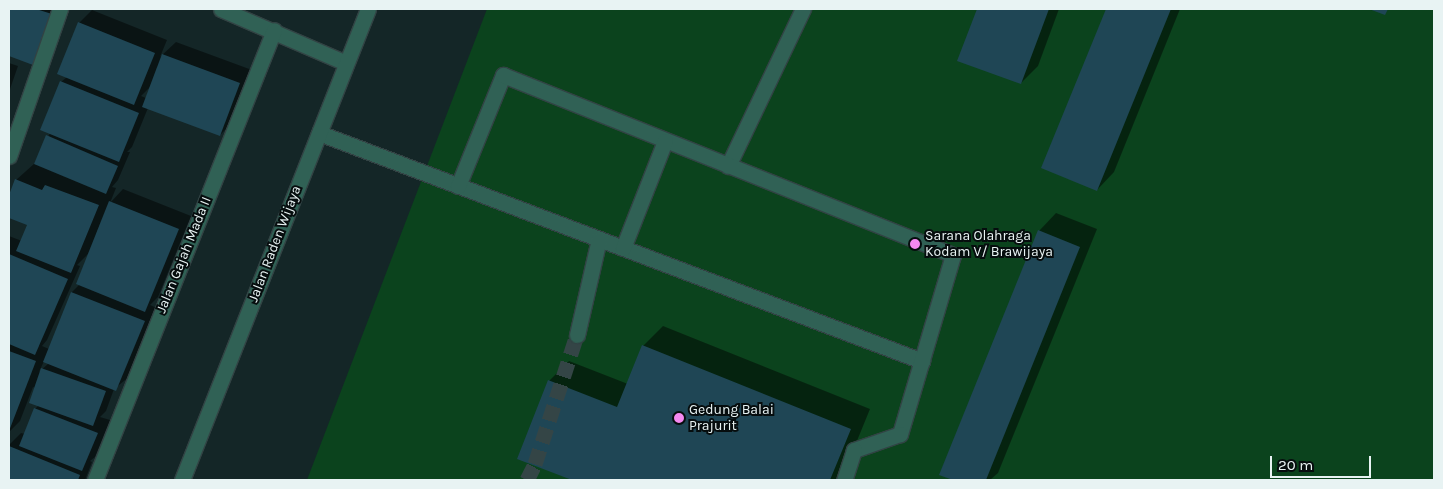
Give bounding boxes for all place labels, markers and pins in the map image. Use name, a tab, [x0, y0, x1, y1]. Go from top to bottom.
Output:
place label: Sarana Olahraga Kodam V/ Brawijaya	[925, 228, 1053, 260]
marker: Sarana Olahraga Kodam V/ Brawijaya	[909, 238, 921, 250]
place label: Gedung Balai Prajurit	[689, 402, 774, 434]
marker: Gedung Balai Prajurit	[673, 412, 685, 424]

